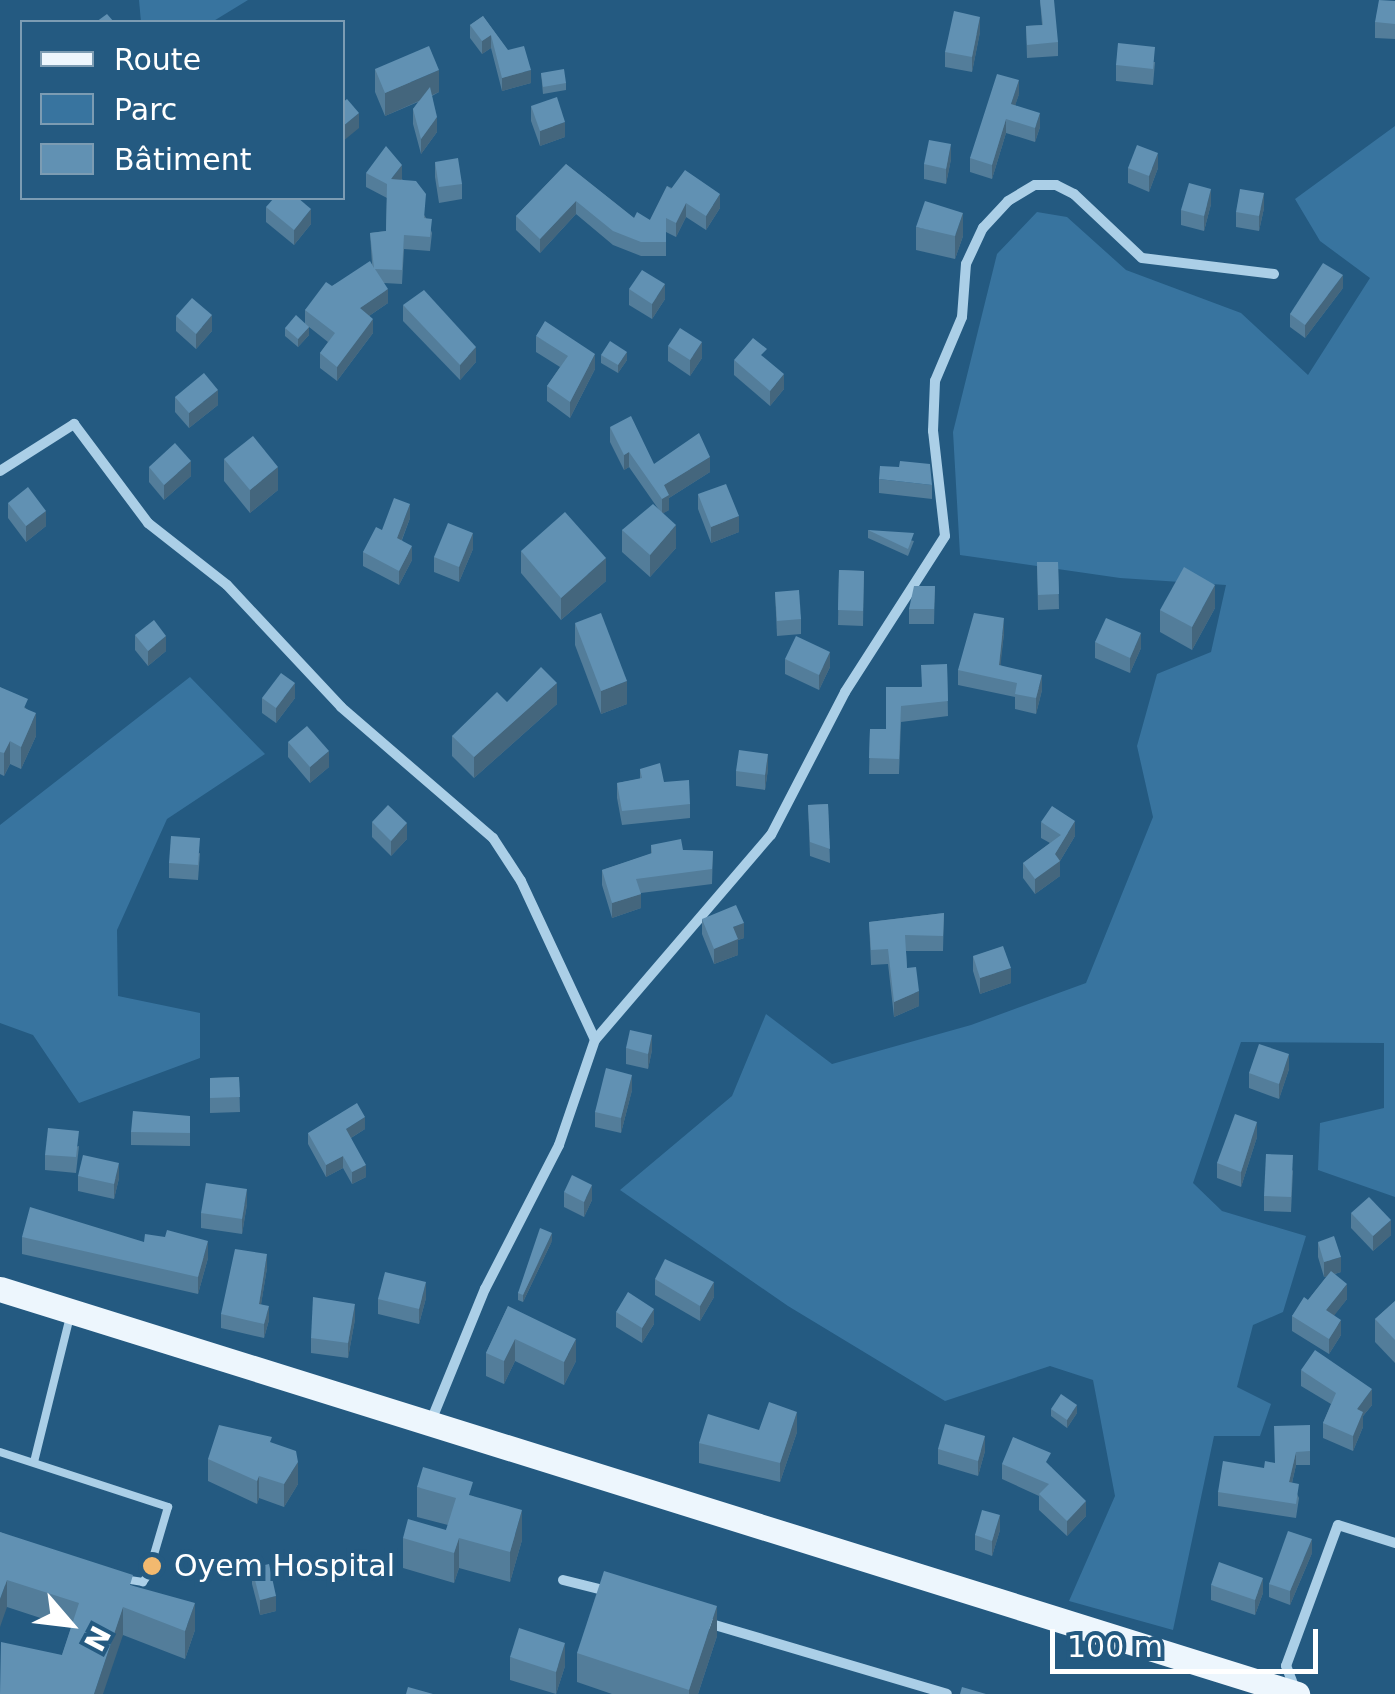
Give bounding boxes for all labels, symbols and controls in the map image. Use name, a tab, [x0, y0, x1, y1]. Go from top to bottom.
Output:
legend	[20, 20, 345, 200]
text: Route	[114, 42, 201, 77]
text: Parc	[114, 92, 177, 127]
text: Bâtiment	[114, 142, 252, 177]
place label: Oyem Hospital	[174, 1548, 395, 1584]
marker: Oyem Hospital	[139, 1553, 165, 1579]
north arrow	[20, 1574, 120, 1674]
scale bar	[1055, 1609, 1322, 1671]
text: N	[77, 1620, 117, 1656]
text: 100 m	[1067, 1629, 1163, 1664]

